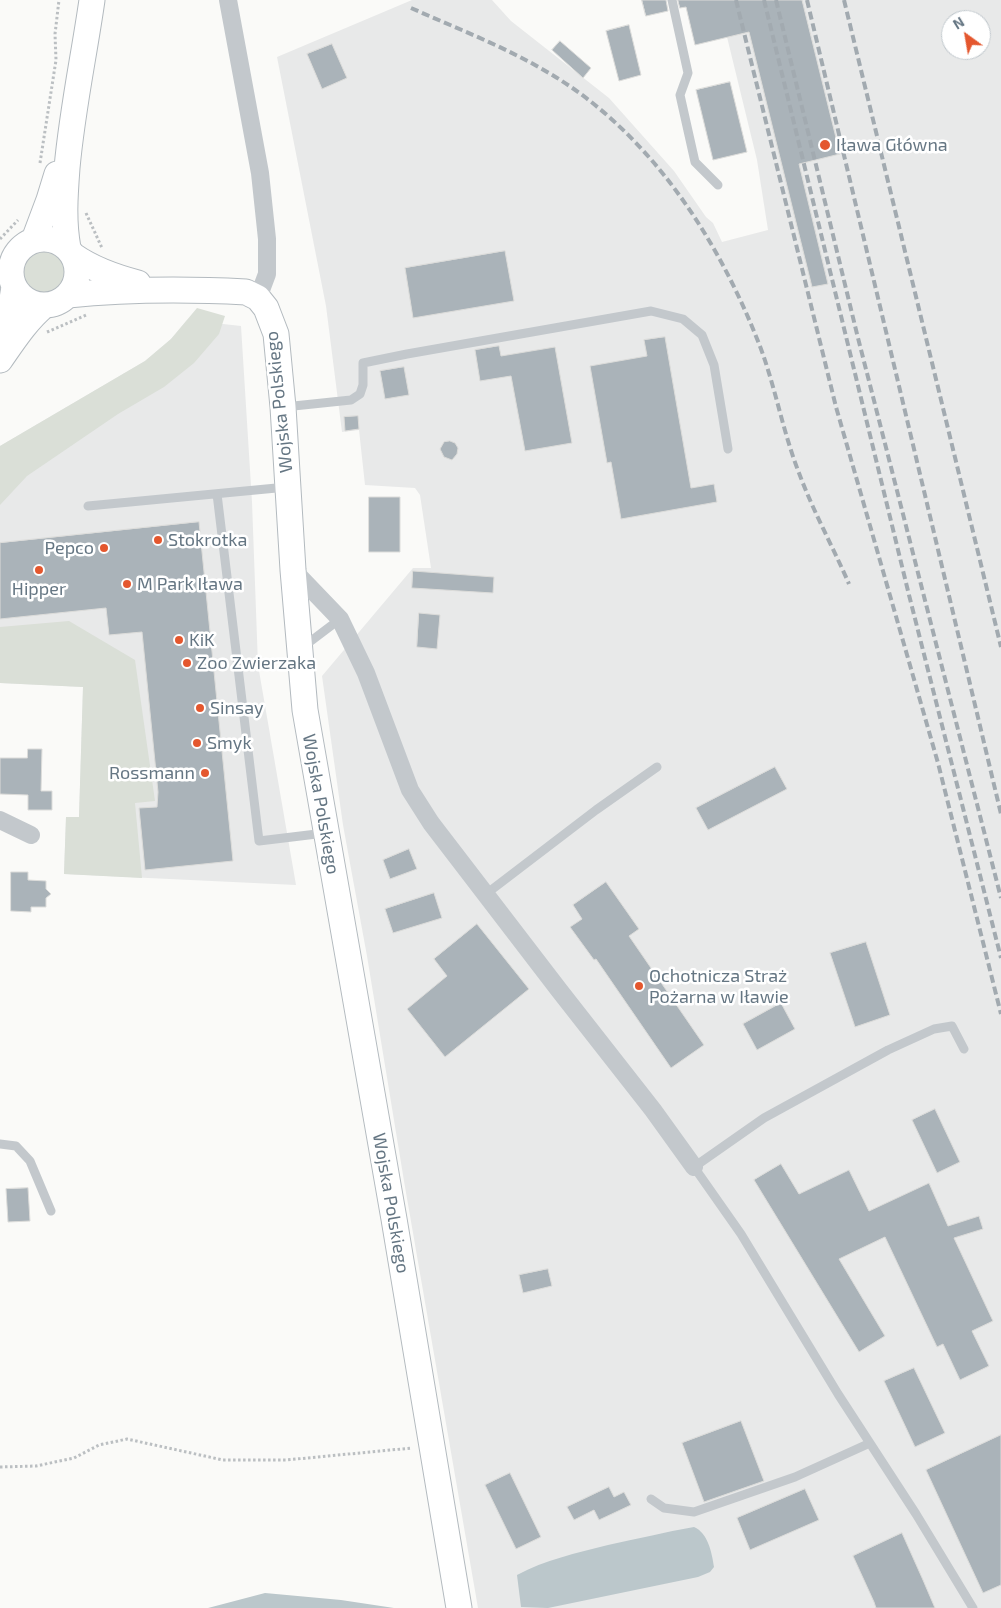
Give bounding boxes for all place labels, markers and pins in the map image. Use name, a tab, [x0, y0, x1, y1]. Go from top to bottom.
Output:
place label: Iława Główna	[836, 134, 948, 156]
marker: Iława Główna	[818, 138, 832, 152]
place label: Stokrotka	[168, 529, 247, 551]
marker: Stokrotka	[152, 534, 164, 546]
place label: Pepco	[45, 537, 94, 559]
marker: Pepco	[98, 542, 110, 554]
marker: Hipper	[33, 564, 45, 576]
place label: M Park Iława	[137, 573, 243, 595]
place label: Hipper	[12, 578, 66, 600]
marker: M Park Iława	[121, 578, 133, 590]
place label: KiK	[189, 629, 215, 651]
marker: KiK	[173, 634, 185, 646]
place label: Zoo Zwierzaka	[197, 652, 316, 674]
marker: Zoo Zwierzaka	[181, 657, 193, 669]
place label: Sinsay	[210, 697, 264, 719]
marker: Sinsay	[194, 702, 206, 714]
place label: Smyk	[207, 732, 252, 754]
marker: Smyk	[191, 737, 203, 749]
place label: Rossmann	[109, 762, 195, 784]
marker: Rossmann	[199, 767, 211, 779]
place label: Ochotnicza Straż Pożarna w Iławie	[649, 965, 789, 1008]
marker: Ochotnicza Straż Pożarna w Iławie	[633, 980, 645, 992]

